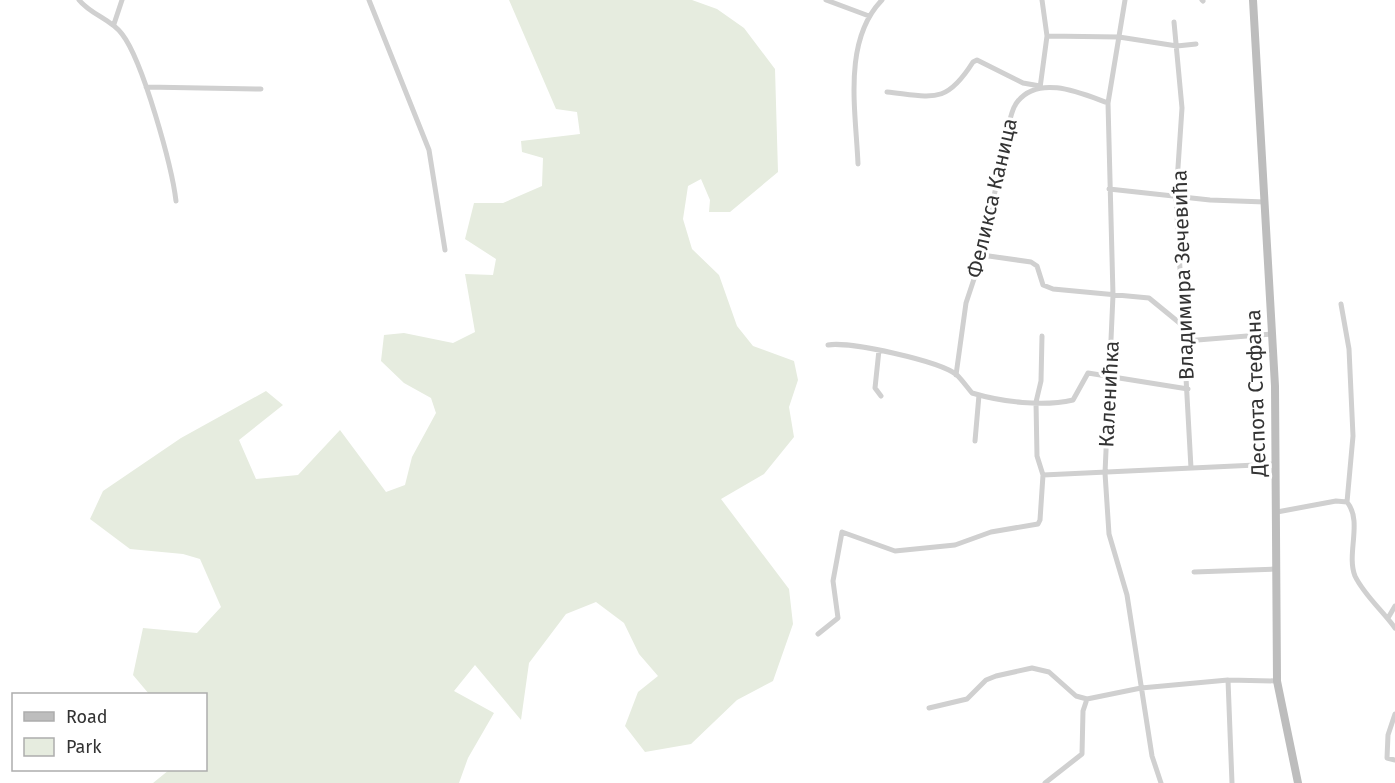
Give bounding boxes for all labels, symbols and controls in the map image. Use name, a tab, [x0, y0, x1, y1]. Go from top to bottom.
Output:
street label: Феликса Каница	[961, 116, 1023, 280]
street label: Владимира Зечевића	[1166, 169, 1200, 381]
street label: Деспота Стефана	[1240, 309, 1272, 478]
street label: Каленићка	[1093, 340, 1125, 448]
legend	[12, 693, 207, 771]
text: Road	[66, 706, 108, 728]
text: Park	[66, 736, 102, 758]

